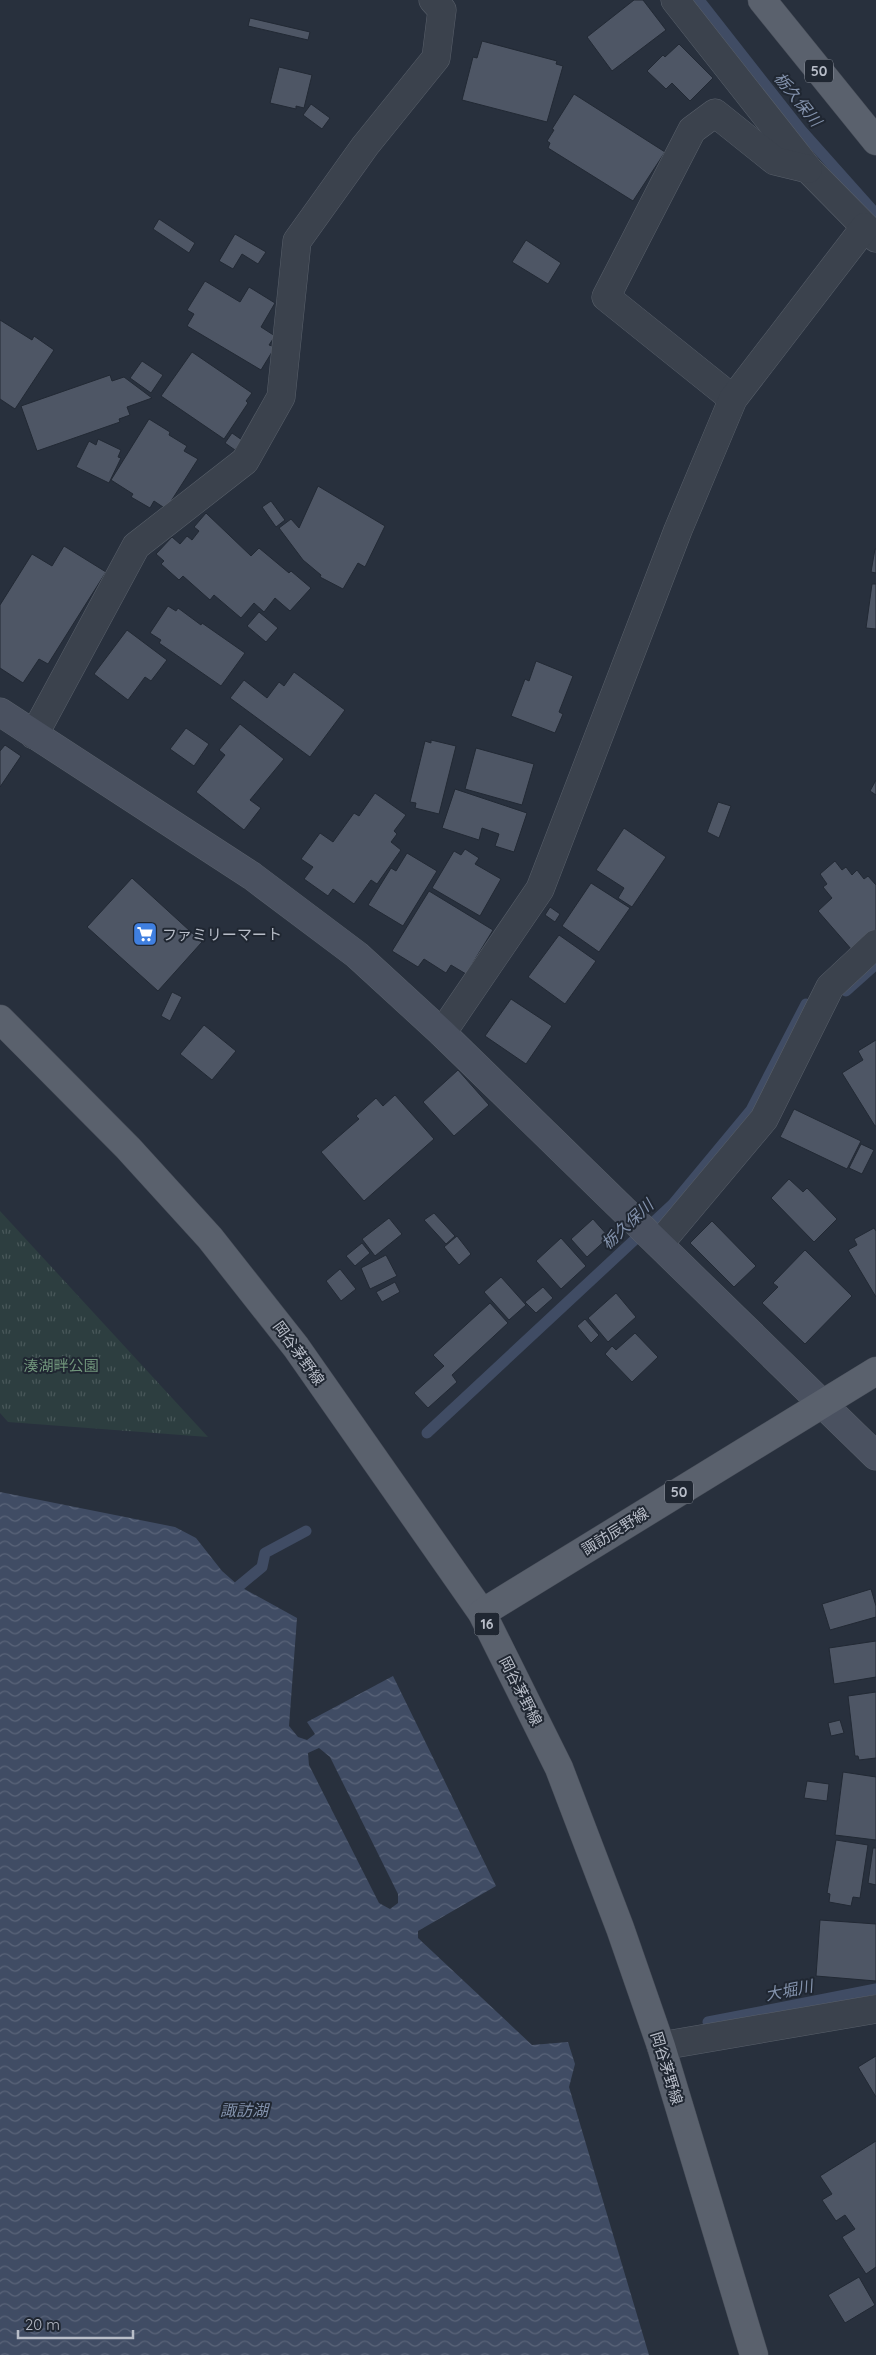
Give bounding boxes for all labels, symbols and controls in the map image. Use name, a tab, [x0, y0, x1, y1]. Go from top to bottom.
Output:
road number: 50	[805, 59, 833, 82]
water label: 栃久保川	[770, 68, 827, 132]
supermarket icon: ファミリーマート	[132, 921, 158, 947]
place label: ファミリーマート	[162, 925, 282, 944]
water label: 栃久保川	[597, 1194, 659, 1253]
street label: 岡谷茅野線	[269, 1317, 329, 1389]
park label: 湊湖畔公園	[23, 1356, 99, 1375]
road number: 50	[665, 1480, 693, 1504]
street label: 諏訪辰野線	[578, 1503, 652, 1559]
road number: 16	[474, 1612, 500, 1636]
street label: 岡谷茅野線	[496, 1653, 546, 1729]
water label: 大堀川	[764, 1975, 816, 2004]
street label: 岡谷茅野線	[647, 2029, 687, 2107]
water label: 諏訪湖	[220, 2100, 271, 2120]
scale bar	[18, 2308, 132, 2340]
text: 20 m	[25, 2315, 60, 2334]

